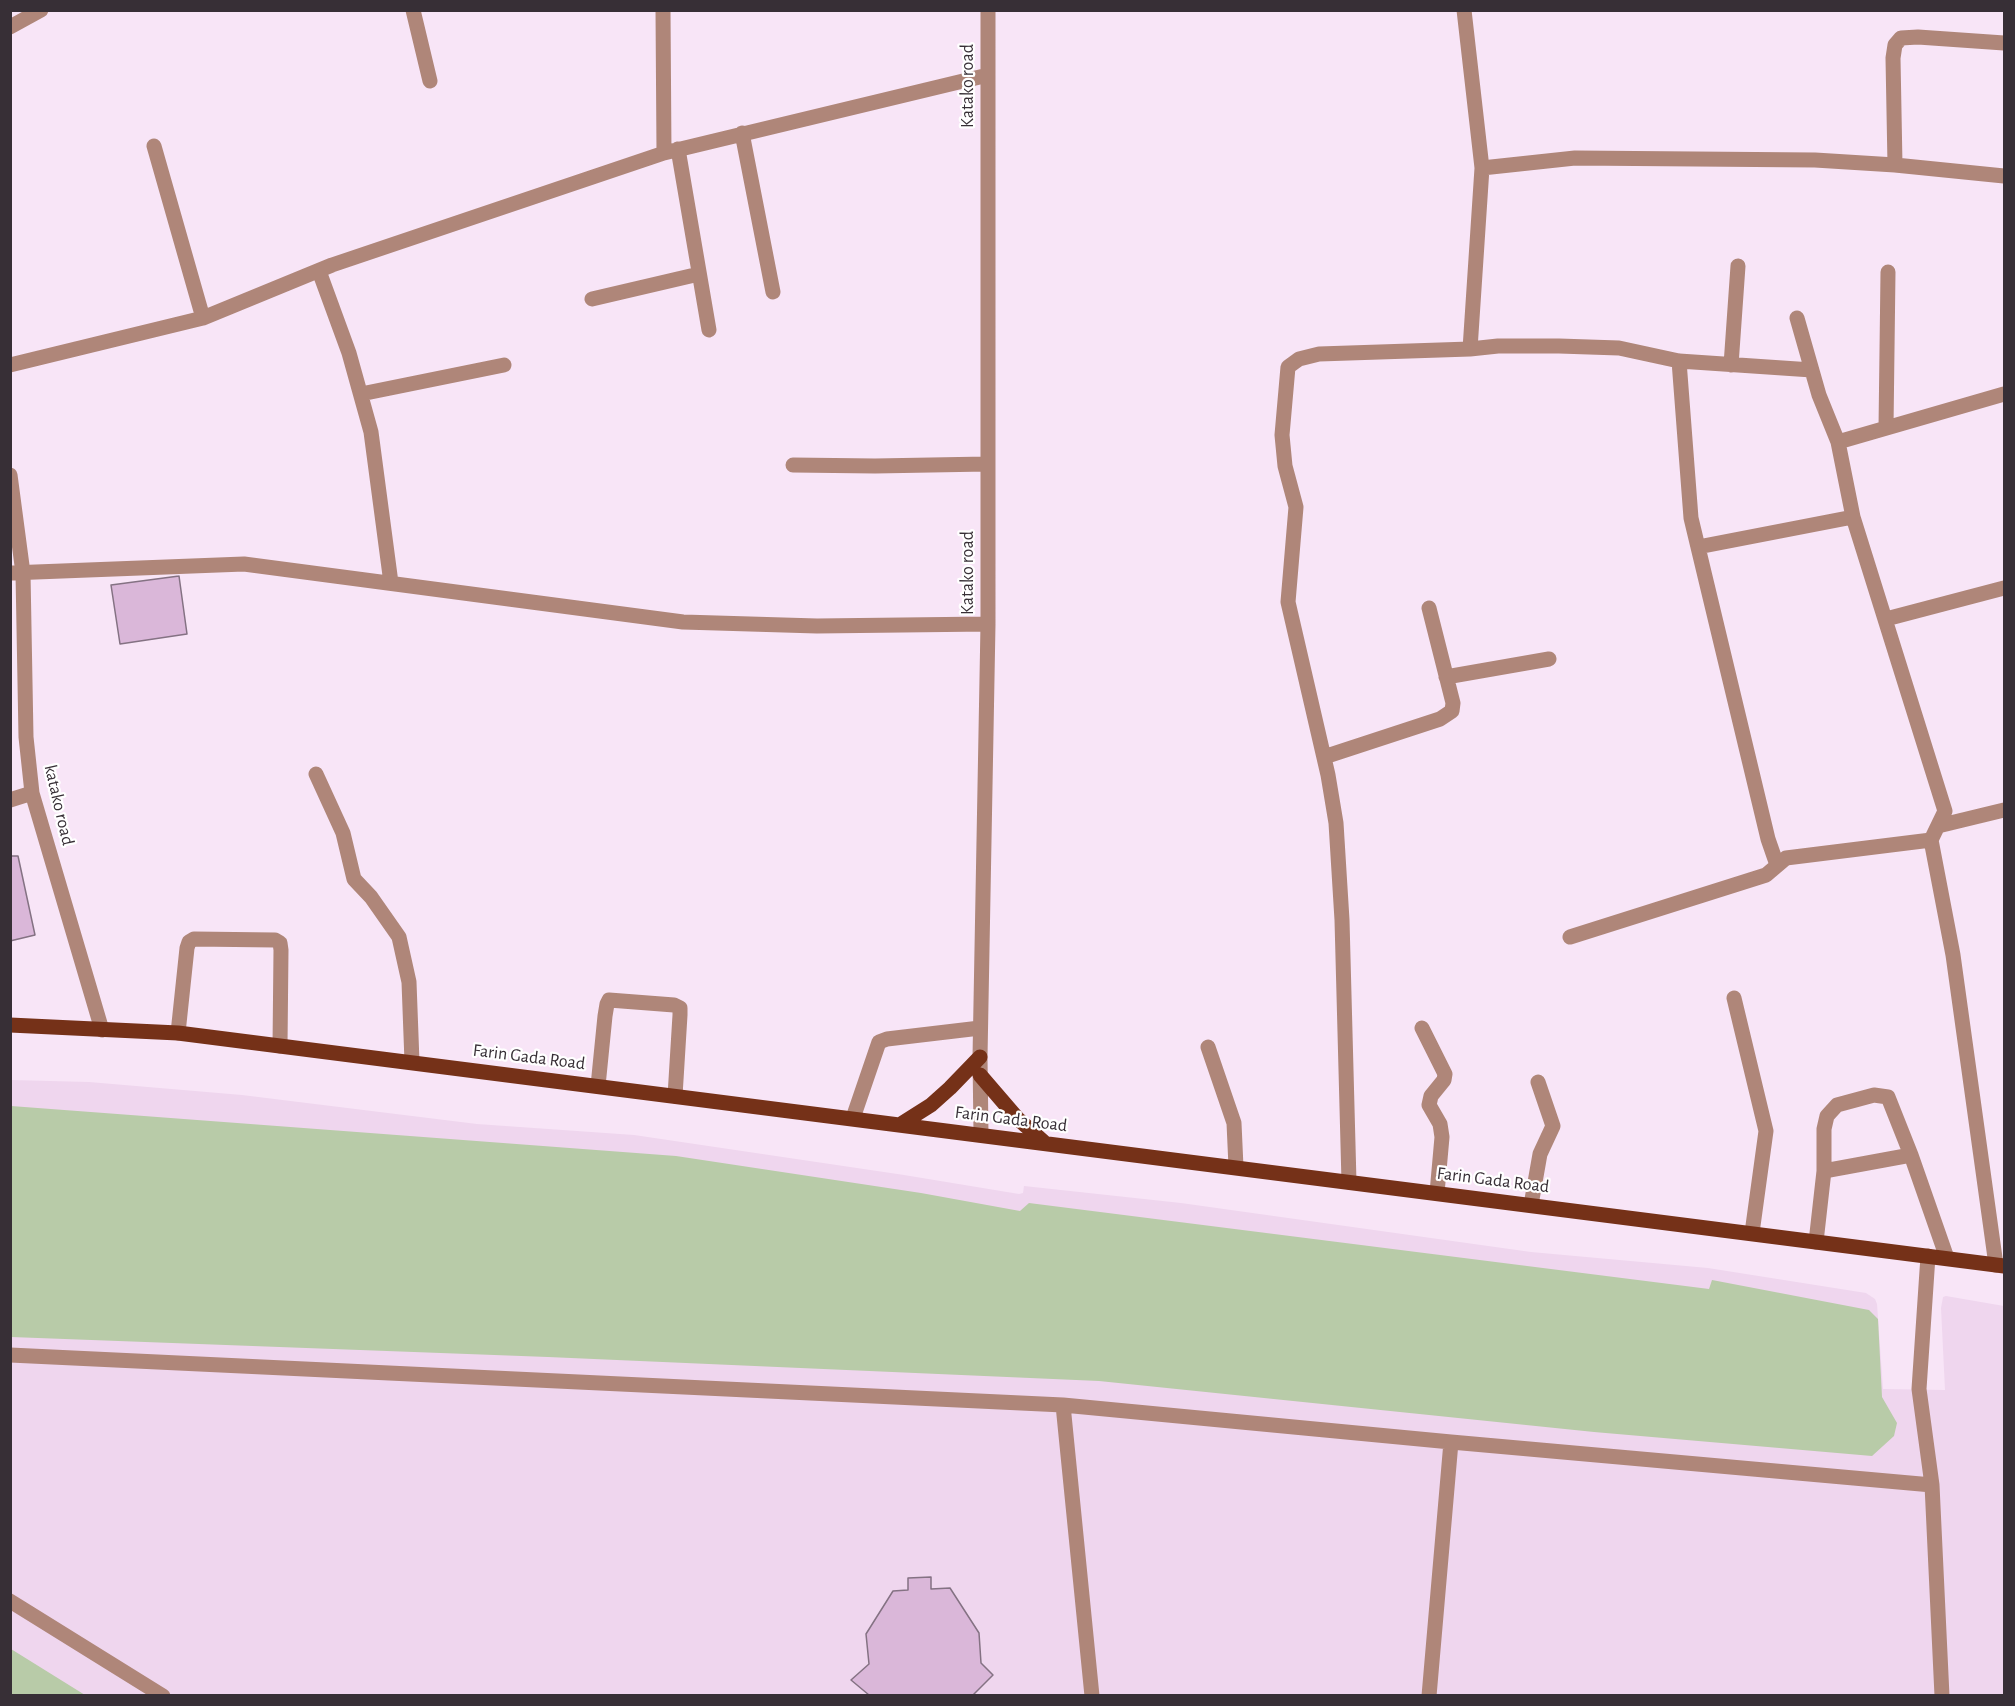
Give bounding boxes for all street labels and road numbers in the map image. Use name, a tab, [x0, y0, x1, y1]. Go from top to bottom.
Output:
street label: Katako road	[957, 44, 979, 128]
street label: Katako road	[957, 531, 979, 615]
street label: katako road	[39, 763, 79, 847]
street label: Farin Gada Road	[472, 1039, 586, 1075]
street label: Farin Gada Road	[954, 1101, 1068, 1137]
street label: Farin Gada Road	[1436, 1162, 1550, 1198]

